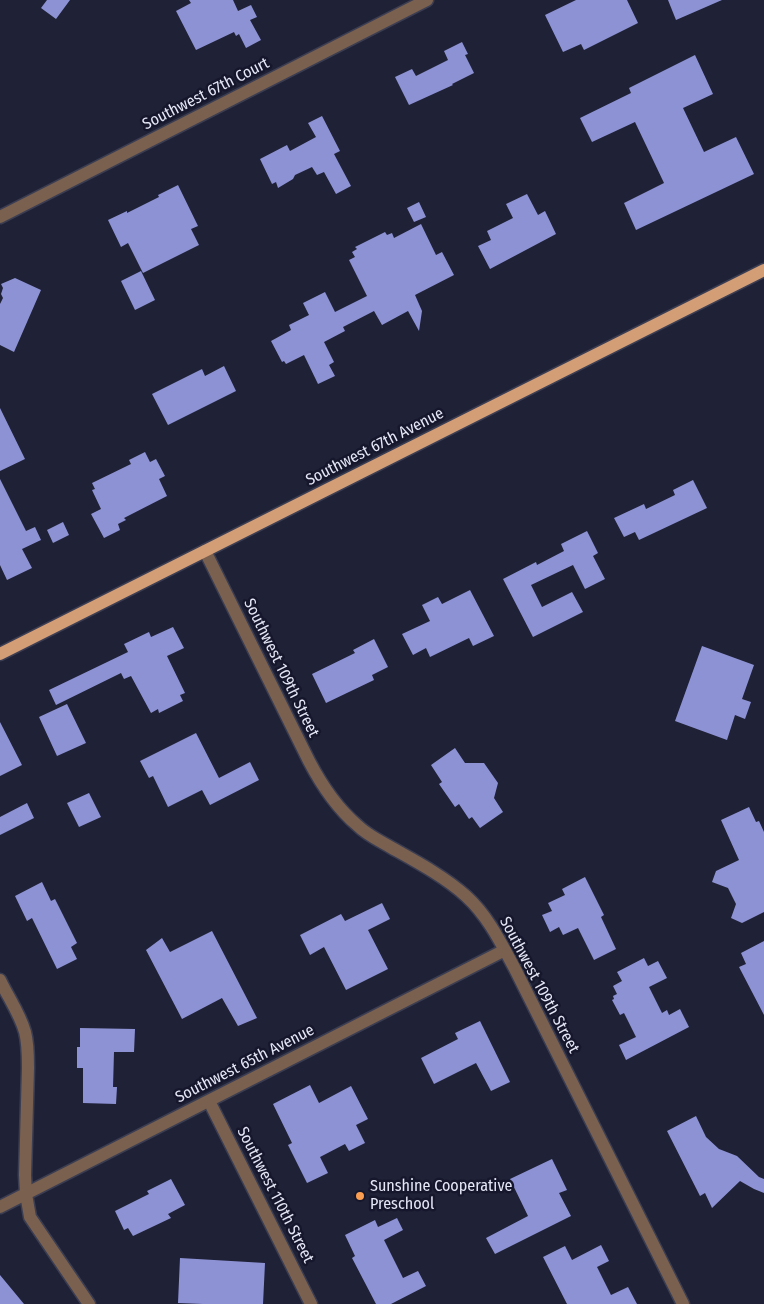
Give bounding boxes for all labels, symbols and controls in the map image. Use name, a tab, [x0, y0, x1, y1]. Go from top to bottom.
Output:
street label: Southwest 67th Court	[139, 54, 273, 134]
street label: Southwest 67th Avenue	[303, 404, 447, 490]
street label: Southwest 109th Street	[239, 596, 323, 740]
street label: Southwest 109th Street	[495, 914, 583, 1056]
street label: Southwest 65th Avenue	[172, 1021, 318, 1107]
street label: Southwest 110th Street	[232, 1124, 318, 1266]
place label: Sunshine Cooperative Preschool	[370, 1177, 512, 1215]
marker: Sunshine Cooperative Preschool	[354, 1190, 366, 1202]

